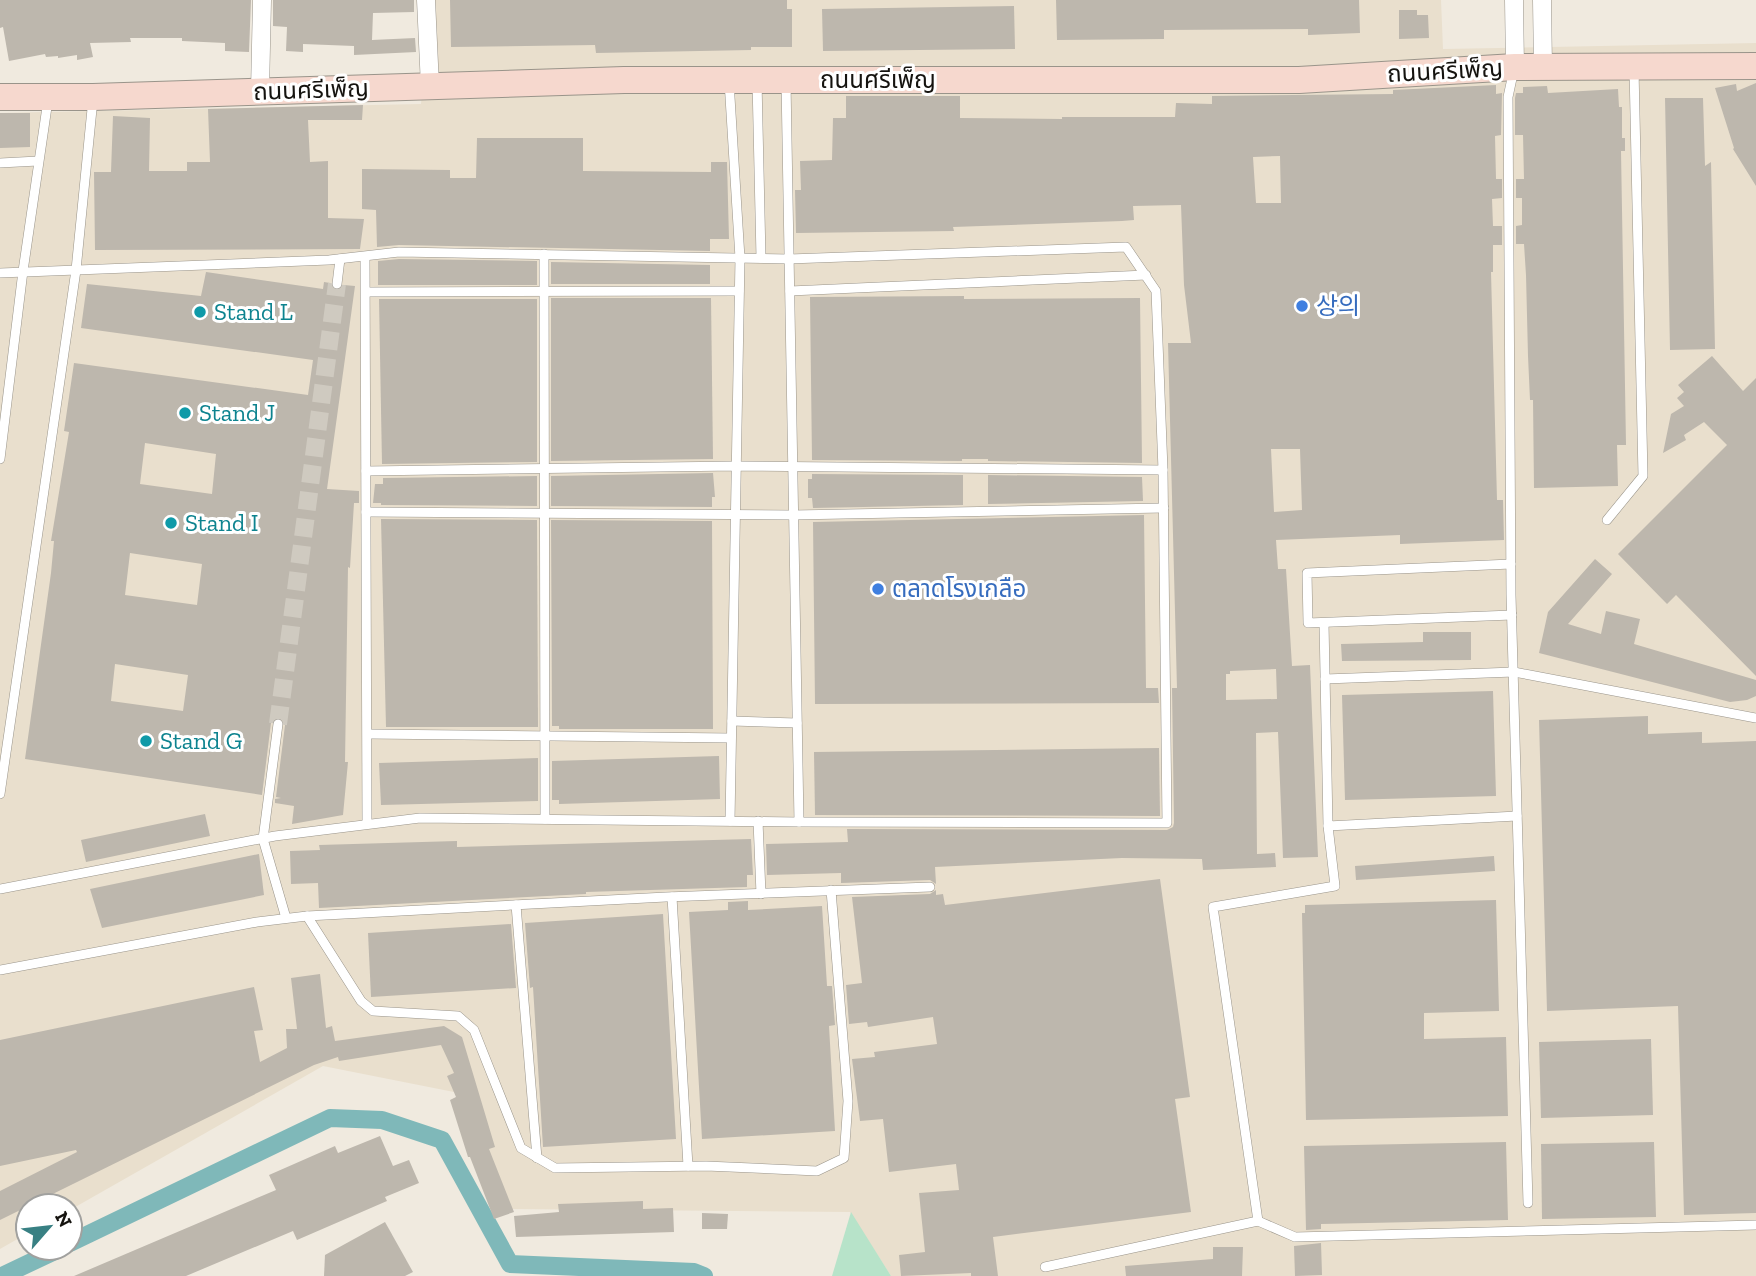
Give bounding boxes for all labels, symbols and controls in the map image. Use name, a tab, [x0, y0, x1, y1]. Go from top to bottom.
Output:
street label: ถนนศรีเพ็ญ	[1386, 53, 1504, 88]
street label: ถนนศรีเพ็ญ	[820, 65, 936, 94]
street label: ถนนศรีเพ็ญ	[253, 73, 369, 106]
place label: 상의	[1316, 291, 1360, 320]
place label: Stand L	[214, 297, 293, 326]
marker: 상의	[1294, 298, 1310, 314]
marker: Stand L	[192, 304, 208, 320]
place label: Stand J	[199, 398, 275, 427]
marker: Stand J	[177, 405, 193, 421]
place label: Stand I	[185, 508, 258, 537]
marker: Stand I	[163, 515, 179, 531]
place label: ตลาดโรงเกลือ	[892, 574, 1026, 603]
marker: ตลาดโรงเกลือ	[870, 581, 886, 597]
place label: Stand G	[160, 726, 242, 755]
marker: Stand G	[138, 733, 154, 749]
north arrow	[14, 1192, 84, 1262]
text: N	[50, 1207, 77, 1231]

